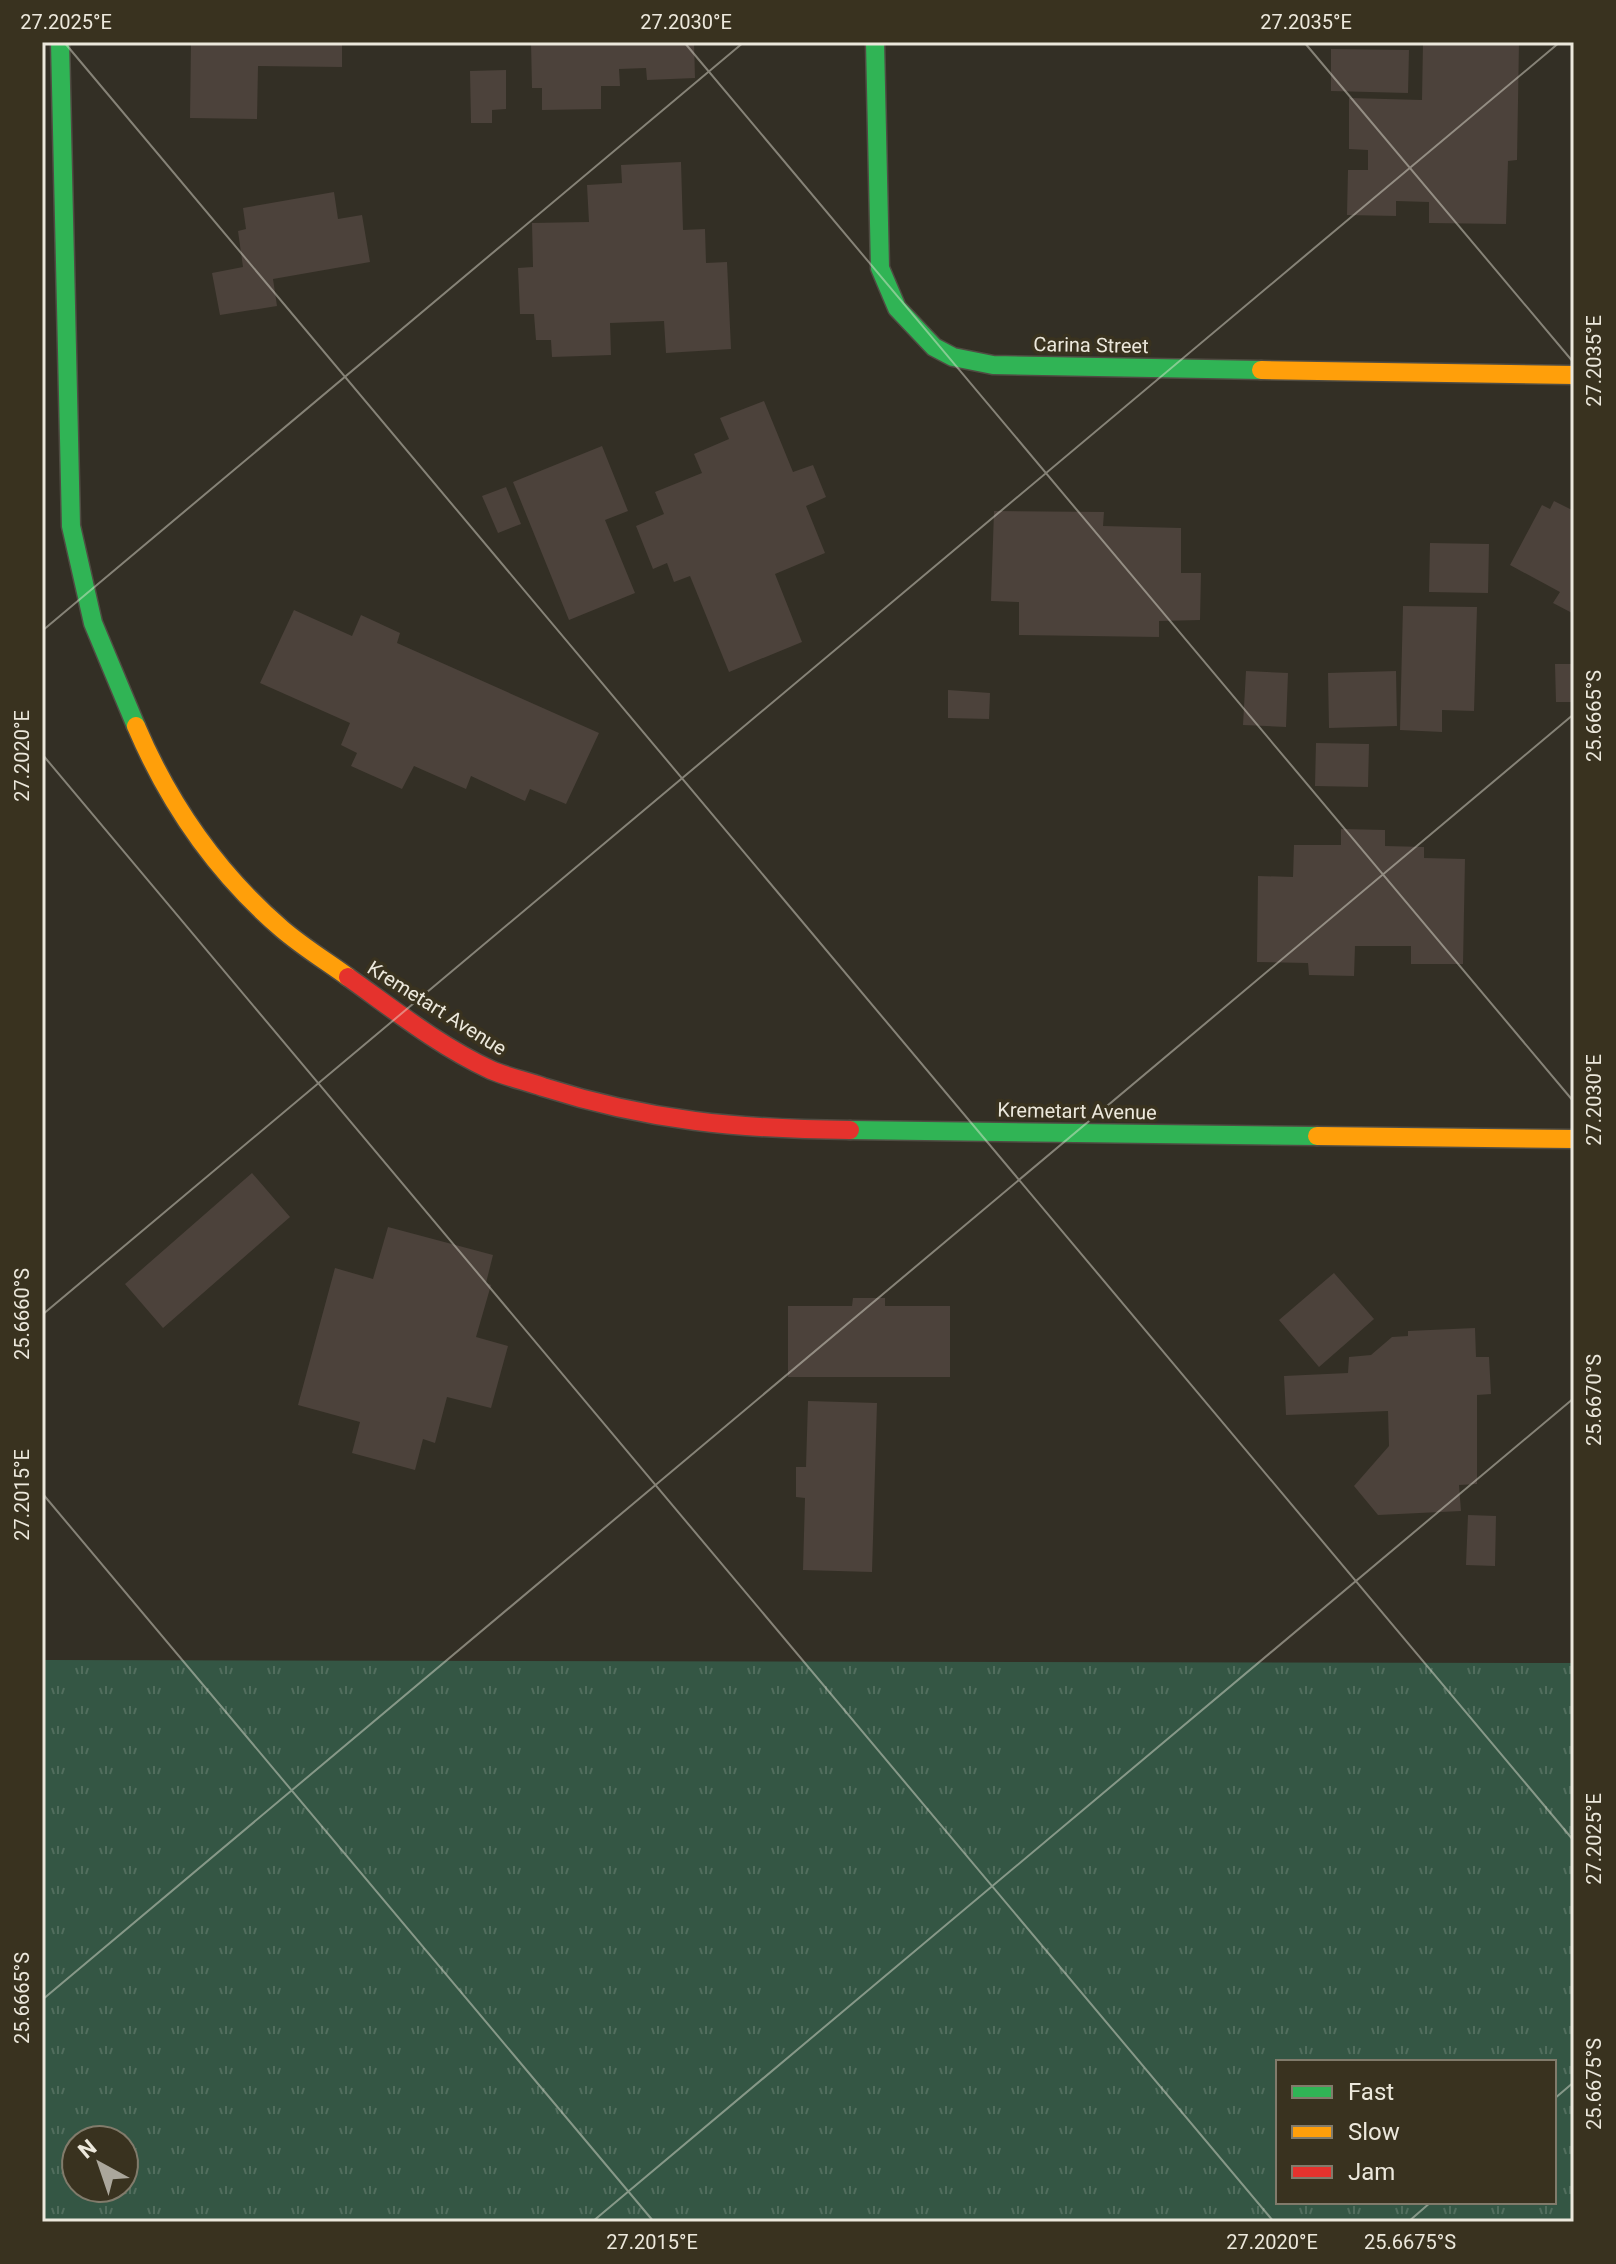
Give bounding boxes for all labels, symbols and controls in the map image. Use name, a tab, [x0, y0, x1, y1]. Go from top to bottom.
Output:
text: 27.2025°E	[20, 10, 112, 34]
text: 27.2030°E	[640, 10, 732, 34]
text: 27.2035°E	[1260, 10, 1352, 34]
text: 27.2035°E	[1582, 315, 1606, 407]
street label: Carina Street	[1033, 332, 1149, 358]
text: 25.6665°S	[1582, 670, 1606, 762]
text: 27.2020°E	[10, 710, 34, 802]
street label: Kremetart Avenue	[363, 956, 511, 1060]
text: 27.2030°E	[1582, 1054, 1606, 1146]
street label: Kremetart Avenue	[997, 1098, 1157, 1124]
text: 25.6660°S	[10, 1268, 34, 1360]
text: 25.6670°S	[1582, 1354, 1606, 1446]
text: 27.2015°E	[10, 1449, 34, 1541]
text: 27.2025°E	[1582, 1793, 1606, 1885]
text: 25.6665°S	[10, 1952, 34, 2044]
text: 25.6675°S	[1582, 2038, 1606, 2130]
legend	[1276, 2060, 1556, 2204]
text: Fast	[1348, 2078, 1394, 2106]
text: Slow	[1348, 2118, 1400, 2146]
north arrow	[60, 2124, 140, 2204]
text: N	[73, 2134, 101, 2164]
text: Jam	[1348, 2158, 1395, 2186]
text: 27.2015°E	[606, 2230, 698, 2254]
text: 27.2020°E	[1226, 2230, 1318, 2254]
text: 25.6675°S	[1364, 2230, 1456, 2254]

